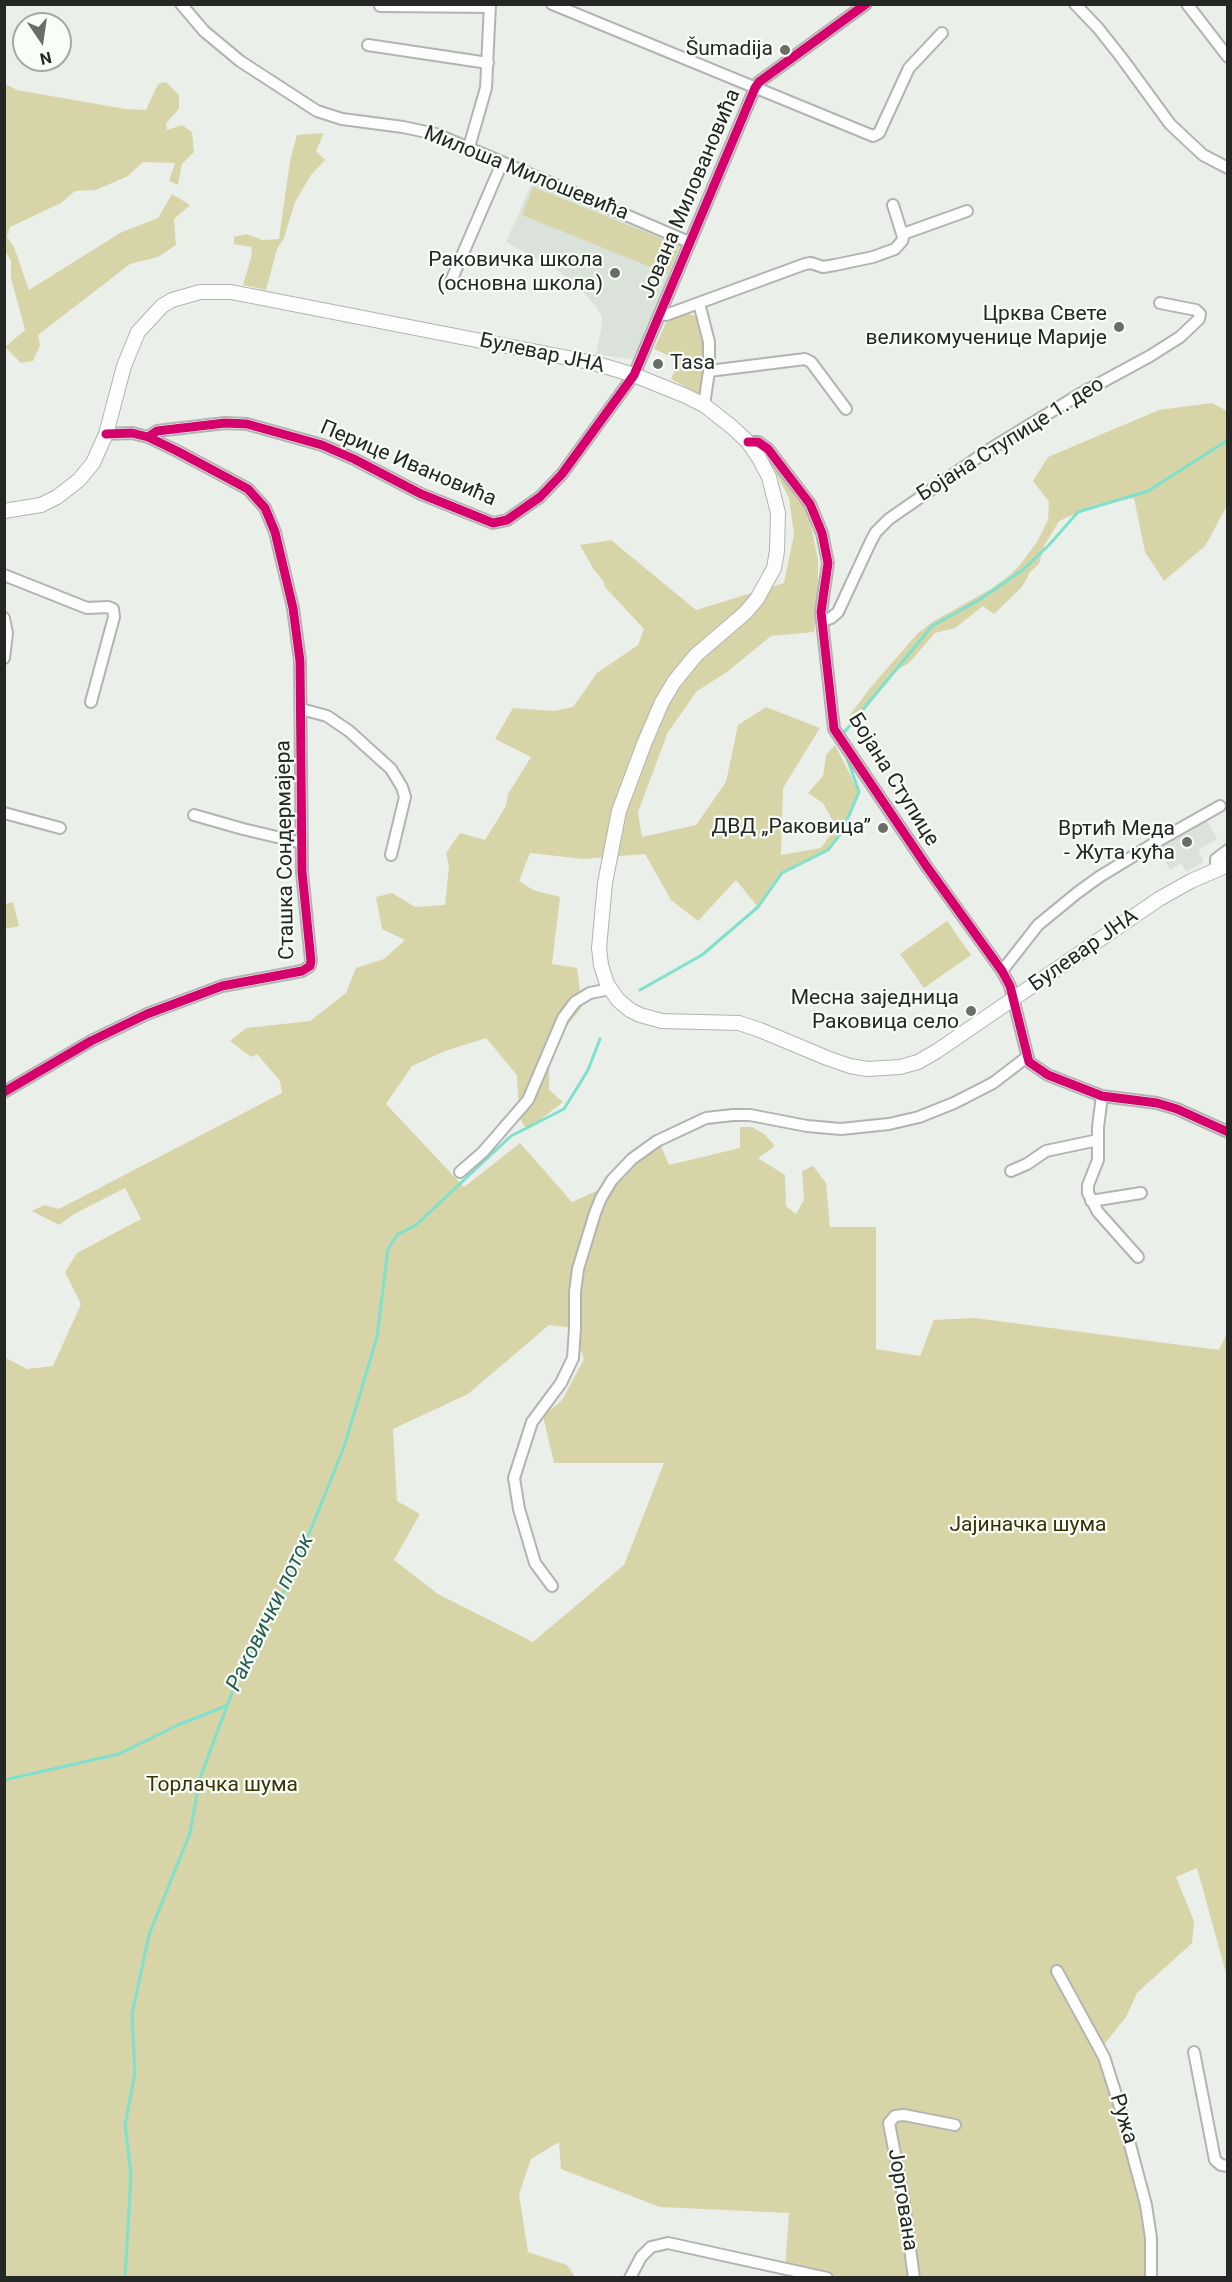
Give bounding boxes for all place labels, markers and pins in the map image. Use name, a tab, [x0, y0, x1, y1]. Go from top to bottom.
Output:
place label: Šumadija	[686, 37, 773, 63]
marker: Šumadija	[778, 43, 792, 57]
place label: Раковичка школа (основна школа)	[428, 248, 603, 298]
marker: Раковичка школа (основна школа)	[608, 266, 622, 280]
place label: Црква Свете великомученице Марије	[866, 302, 1107, 352]
marker: Црква Свете великомученице Марије	[1112, 320, 1126, 334]
place label: Tasa	[670, 351, 715, 377]
marker: Tasa	[651, 357, 665, 371]
place label: ДВД „Раковица”	[711, 815, 871, 841]
place label: Вртић Меда - Жута кућа	[1058, 817, 1175, 867]
marker: ДВД „Раковица”	[876, 821, 890, 835]
marker: Вртић Меда - Жута кућа	[1180, 835, 1194, 849]
place label: Месна заједница Раковица село	[791, 986, 959, 1036]
marker: Месна заједница Раковица село	[964, 1004, 978, 1018]

